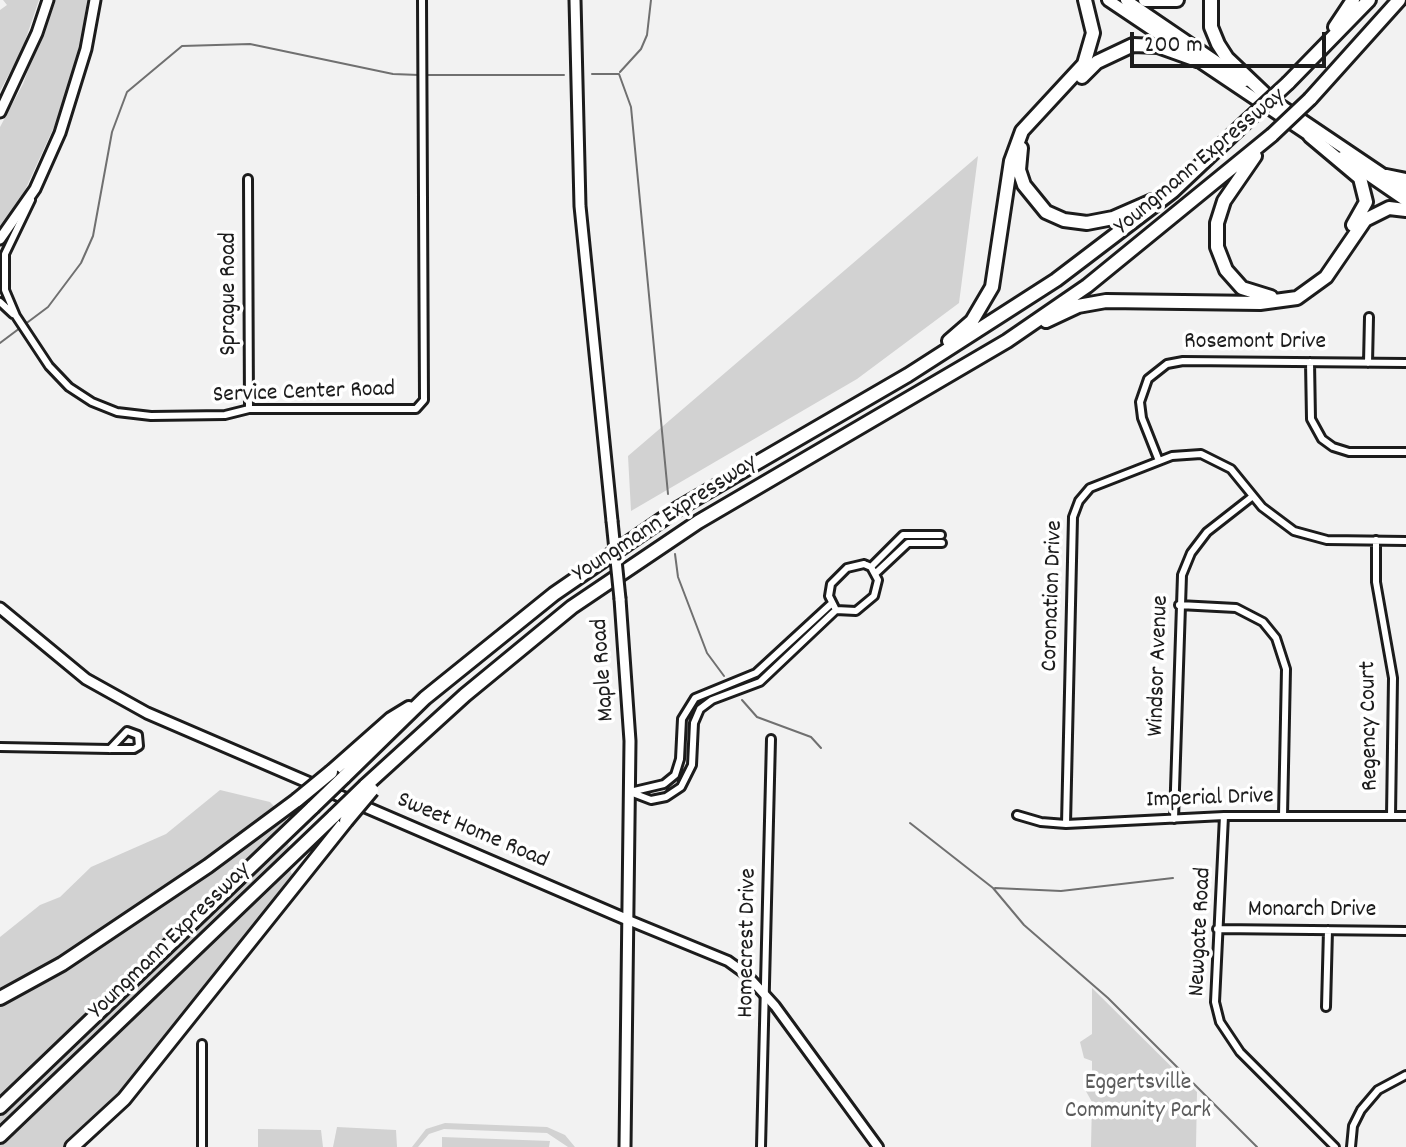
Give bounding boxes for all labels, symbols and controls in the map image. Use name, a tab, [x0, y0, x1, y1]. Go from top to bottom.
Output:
scale bar	[1134, 16, 1330, 66]
text: 200 m	[1144, 29, 1203, 63]
street label: Youngmann Expressway	[1110, 83, 1292, 243]
street label: Sprague Road	[217, 232, 245, 356]
street label: Rosemont Drive	[1184, 330, 1326, 358]
street label: Service Center Road	[212, 376, 396, 412]
street label: Youngmann Expressway	[569, 450, 763, 590]
street label: Coronation Drive	[1037, 520, 1071, 672]
street label: Windsor Avenue	[1143, 595, 1177, 737]
street label: Maple Road	[587, 618, 623, 722]
street label: Regency Court	[1355, 661, 1387, 791]
street label: Imperial Drive	[1146, 783, 1274, 817]
street label: Sweet Home Road	[392, 787, 552, 877]
street label: Youngmann Expressway	[84, 857, 258, 1027]
street label: Newgate Road	[1184, 867, 1220, 997]
street label: Homecrest Drive	[733, 868, 765, 1018]
street label: Monarch Drive	[1248, 898, 1376, 926]
park label: Eggertsville Community Park	[1065, 1071, 1211, 1127]

